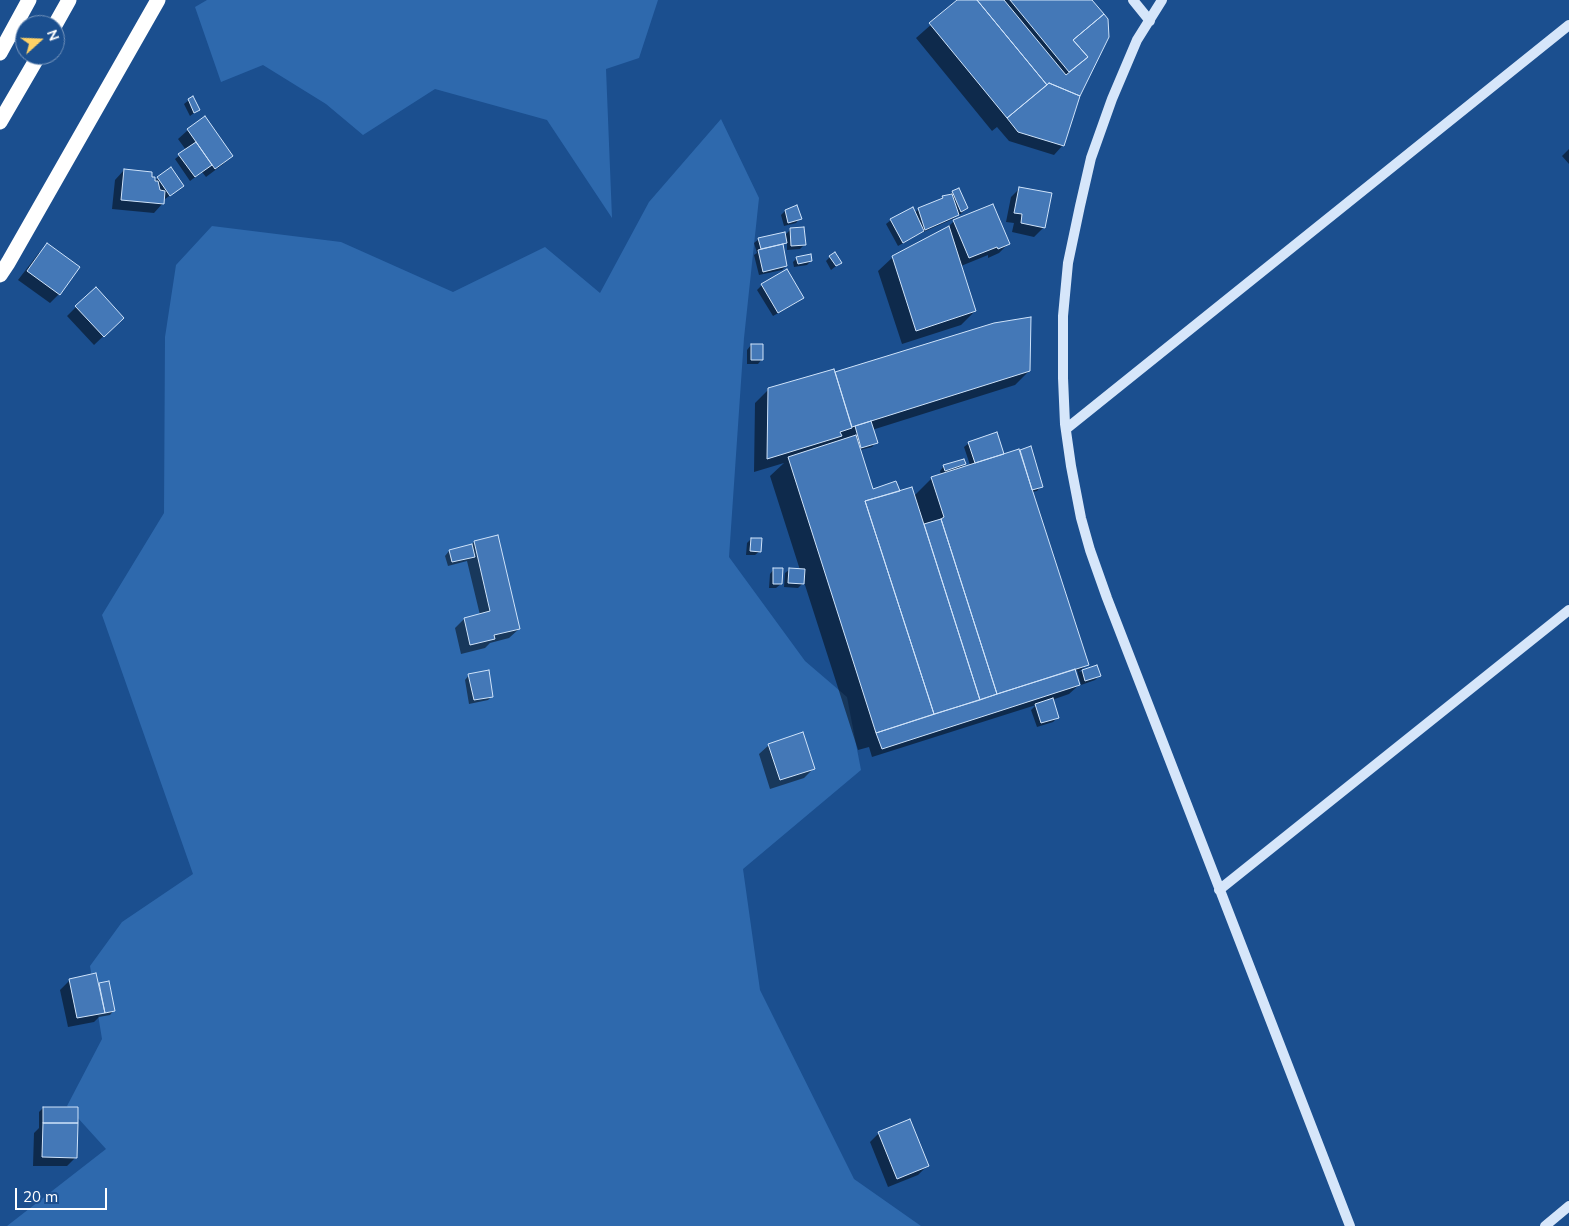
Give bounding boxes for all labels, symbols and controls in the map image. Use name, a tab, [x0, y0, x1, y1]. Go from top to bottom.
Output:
north arrow	[15, 15, 65, 65]
text: N	[43, 27, 63, 43]
scale bar	[18, 1178, 110, 1210]
text: 20 m	[23, 1187, 58, 1206]

